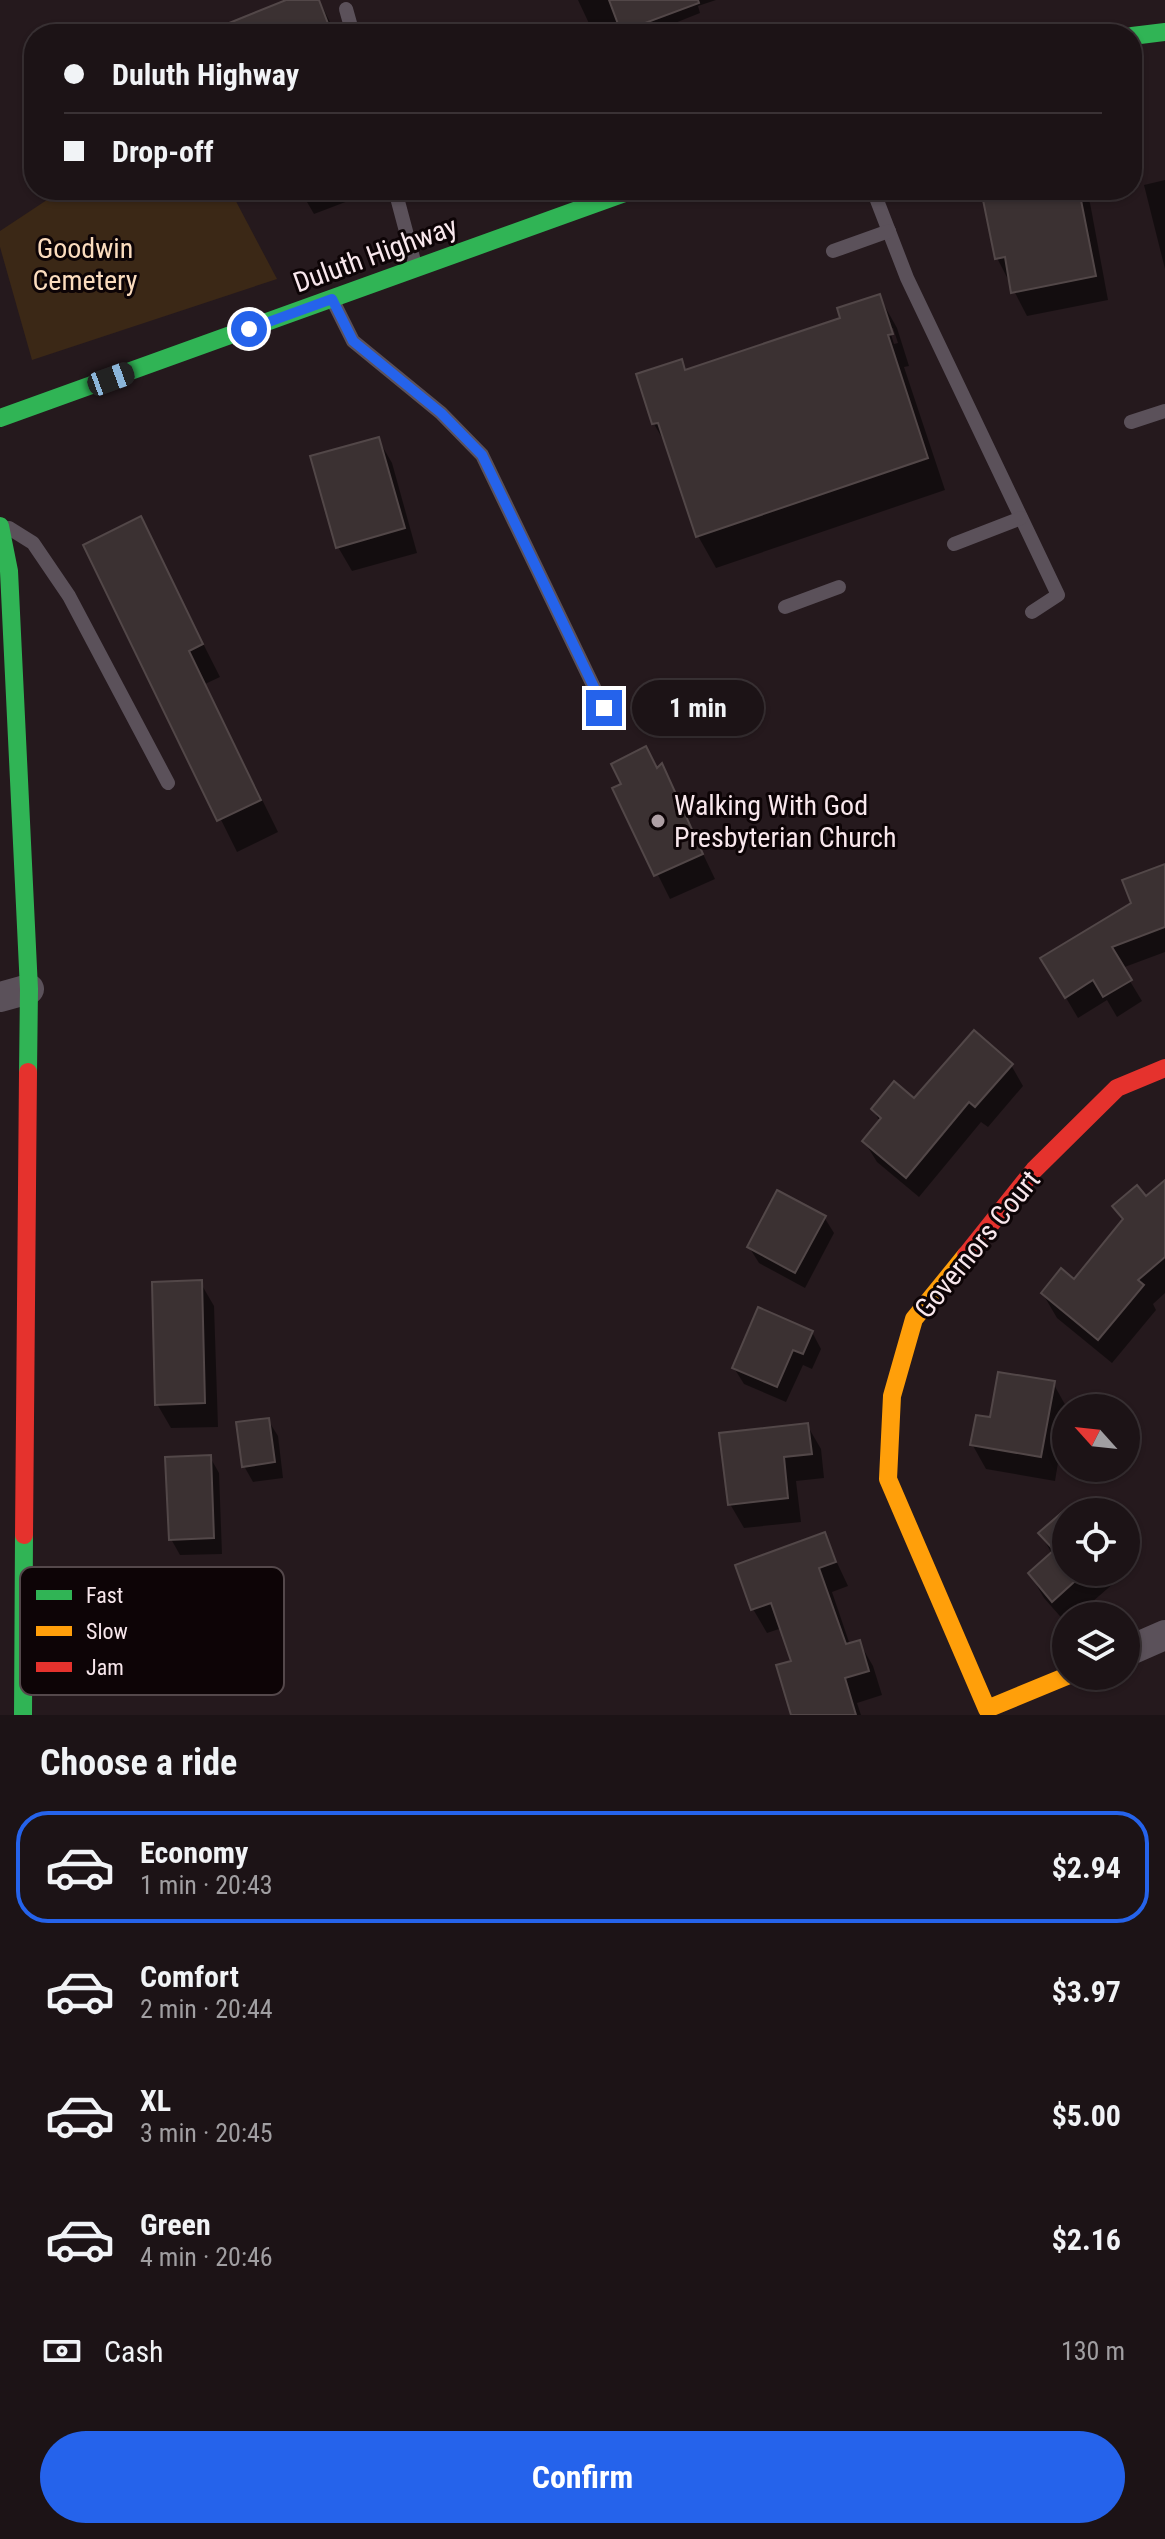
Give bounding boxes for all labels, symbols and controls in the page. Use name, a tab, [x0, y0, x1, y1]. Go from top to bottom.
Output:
text: Duluth Highway	[112, 57, 299, 92]
text: Drop-off	[112, 134, 214, 169]
street label: Duluth Highway	[289, 209, 462, 299]
park label: Goodwin Cemetery	[32, 232, 138, 297]
route start	[231, 311, 267, 347]
car	[84, 360, 138, 398]
callout: 1 min	[632, 680, 764, 736]
route end	[586, 690, 622, 726]
text: 1 min	[669, 693, 727, 723]
place label: Walking With God Presbyterian Church	[674, 789, 896, 854]
marker: Walking With God Presbyterian Church	[649, 812, 667, 830]
street label: Governors Court	[908, 1164, 1047, 1325]
north arrow	[1052, 1394, 1140, 1482]
map controls	[1052, 1394, 1140, 1690]
button: locate	[1052, 1498, 1140, 1586]
legend	[20, 1567, 284, 1695]
text: Fast	[86, 1583, 123, 1608]
button: layers	[1052, 1602, 1140, 1690]
text: Slow	[86, 1619, 128, 1644]
text: Jam	[86, 1655, 124, 1680]
text: Choose a ride	[40, 1742, 237, 1784]
icon: car	[44, 1831, 116, 1903]
text: Economy	[140, 1835, 248, 1870]
text: $2.94	[1052, 1850, 1121, 1885]
text: 1 min · 20:43	[140, 1870, 273, 1900]
icon: car	[44, 1955, 116, 2027]
text: Comfort	[140, 1959, 239, 1994]
text: $3.97	[1052, 1974, 1121, 2009]
text: 2 min · 20:44	[140, 1994, 273, 2024]
icon: car	[44, 2079, 116, 2151]
text: XL	[140, 2083, 171, 2118]
text: $5.00	[1052, 2098, 1121, 2133]
text: 3 min · 20:45	[140, 2118, 273, 2148]
icon: car	[44, 2203, 116, 2275]
text: Green	[140, 2207, 211, 2242]
text: $2.16	[1052, 2222, 1121, 2257]
text: 4 min · 20:46	[140, 2242, 273, 2272]
icon: cash	[40, 2329, 84, 2373]
text: Cash	[104, 2334, 164, 2369]
text: 130 m	[1061, 2336, 1125, 2366]
button: Confirm	[40, 2431, 1125, 2523]

